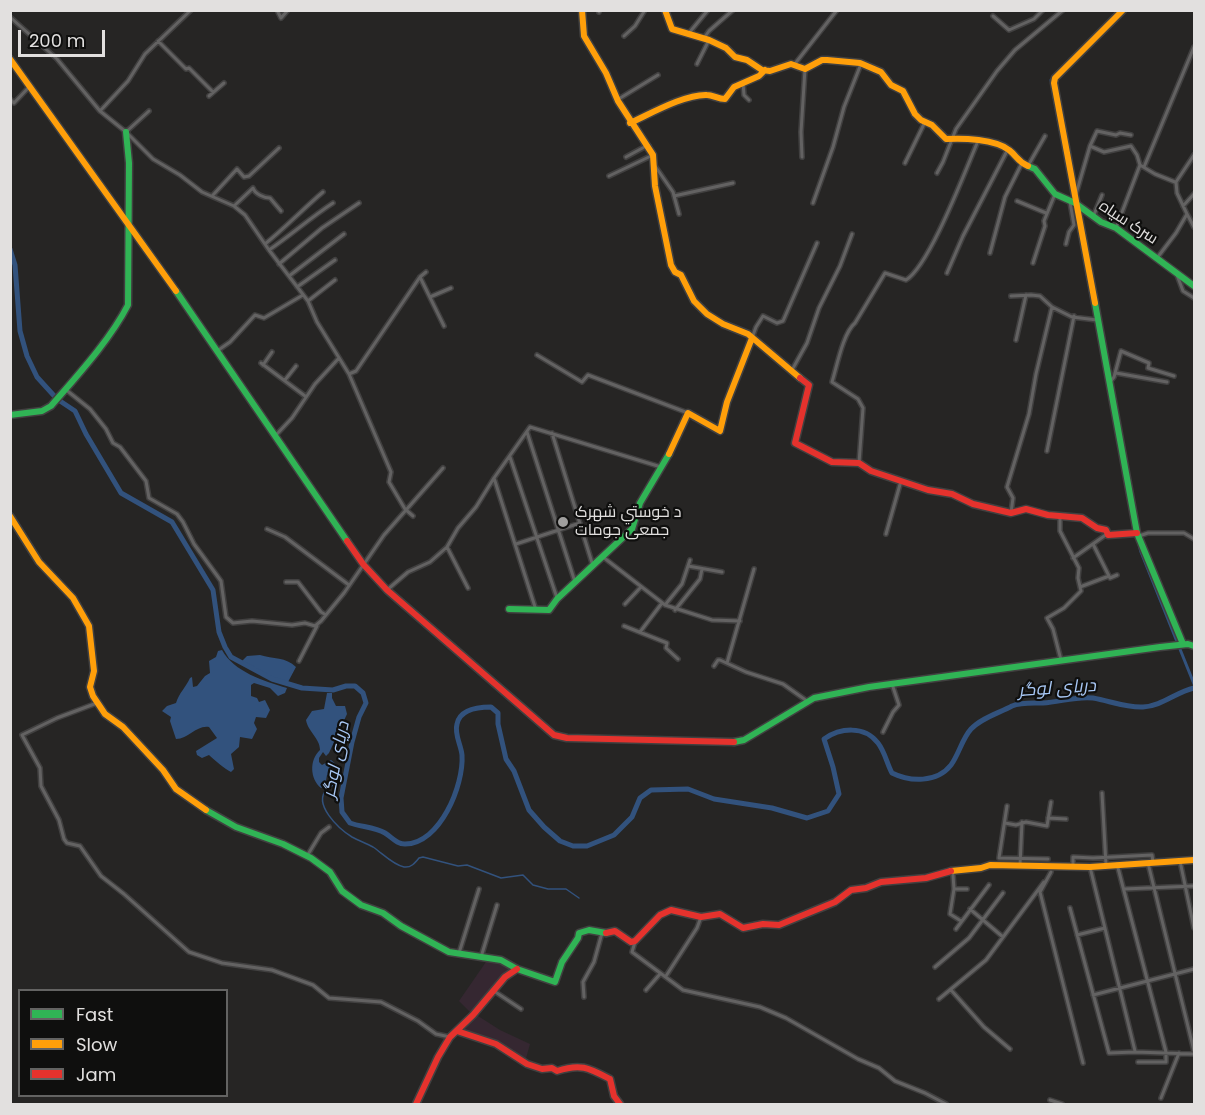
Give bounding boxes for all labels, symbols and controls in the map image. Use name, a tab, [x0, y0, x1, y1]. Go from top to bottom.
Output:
scale bar	[21, 18, 108, 56]
text: 200 m	[29, 28, 85, 53]
street label: سرک سیاه	[1095, 197, 1161, 249]
place label: د خوستي شهرک جمعی جومات	[575, 503, 682, 541]
marker: د خوستي شهرک جمعی جومات	[556, 515, 570, 529]
water label: دریای لوگر	[1017, 676, 1097, 702]
water label: دریای لوگر	[319, 720, 355, 800]
legend	[18, 989, 228, 1097]
text: Fast	[76, 1002, 113, 1027]
text: Slow	[76, 1032, 117, 1057]
text: Jam	[76, 1062, 116, 1087]

